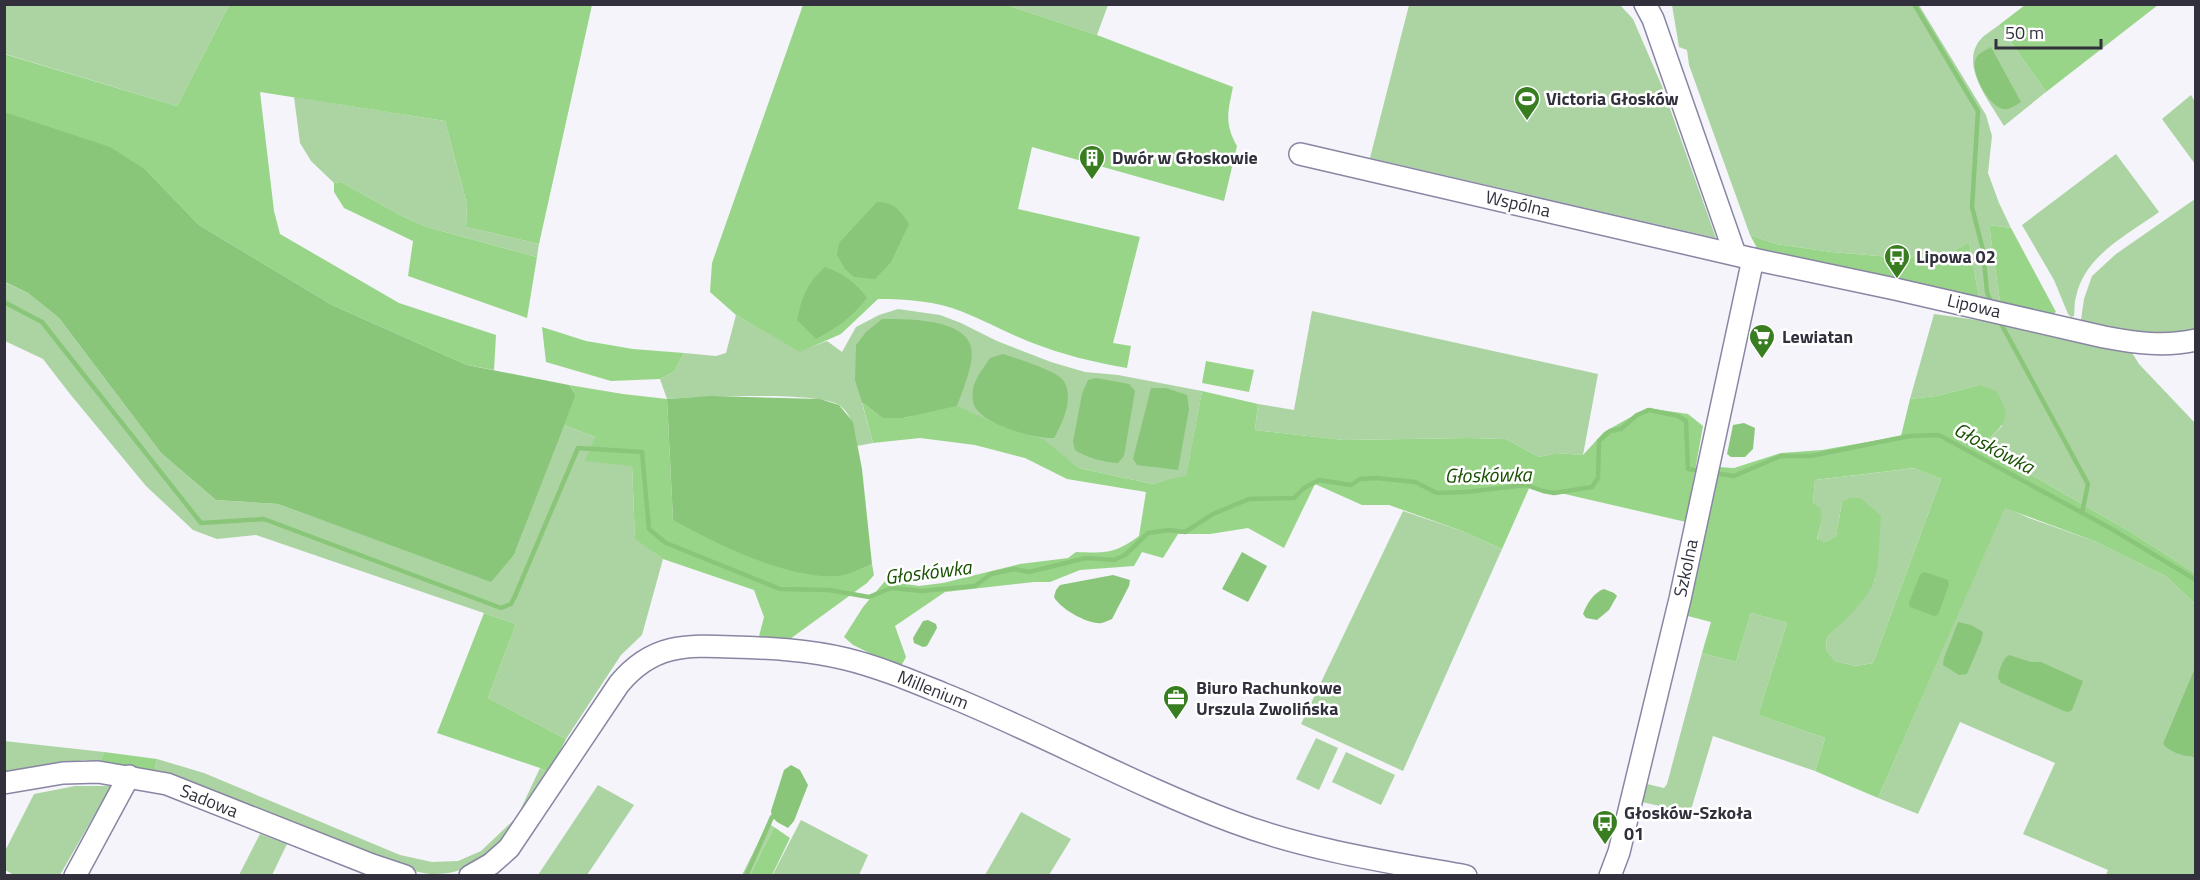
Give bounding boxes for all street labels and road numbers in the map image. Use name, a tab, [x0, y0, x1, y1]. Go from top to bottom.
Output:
street label: Wspólna	[1483, 183, 1553, 224]
street label: Lipowa	[1945, 286, 2004, 325]
street label: Szkolna	[1666, 536, 1705, 599]
street label: Millenium	[894, 663, 973, 716]
street label: Sadowa	[176, 777, 242, 824]

